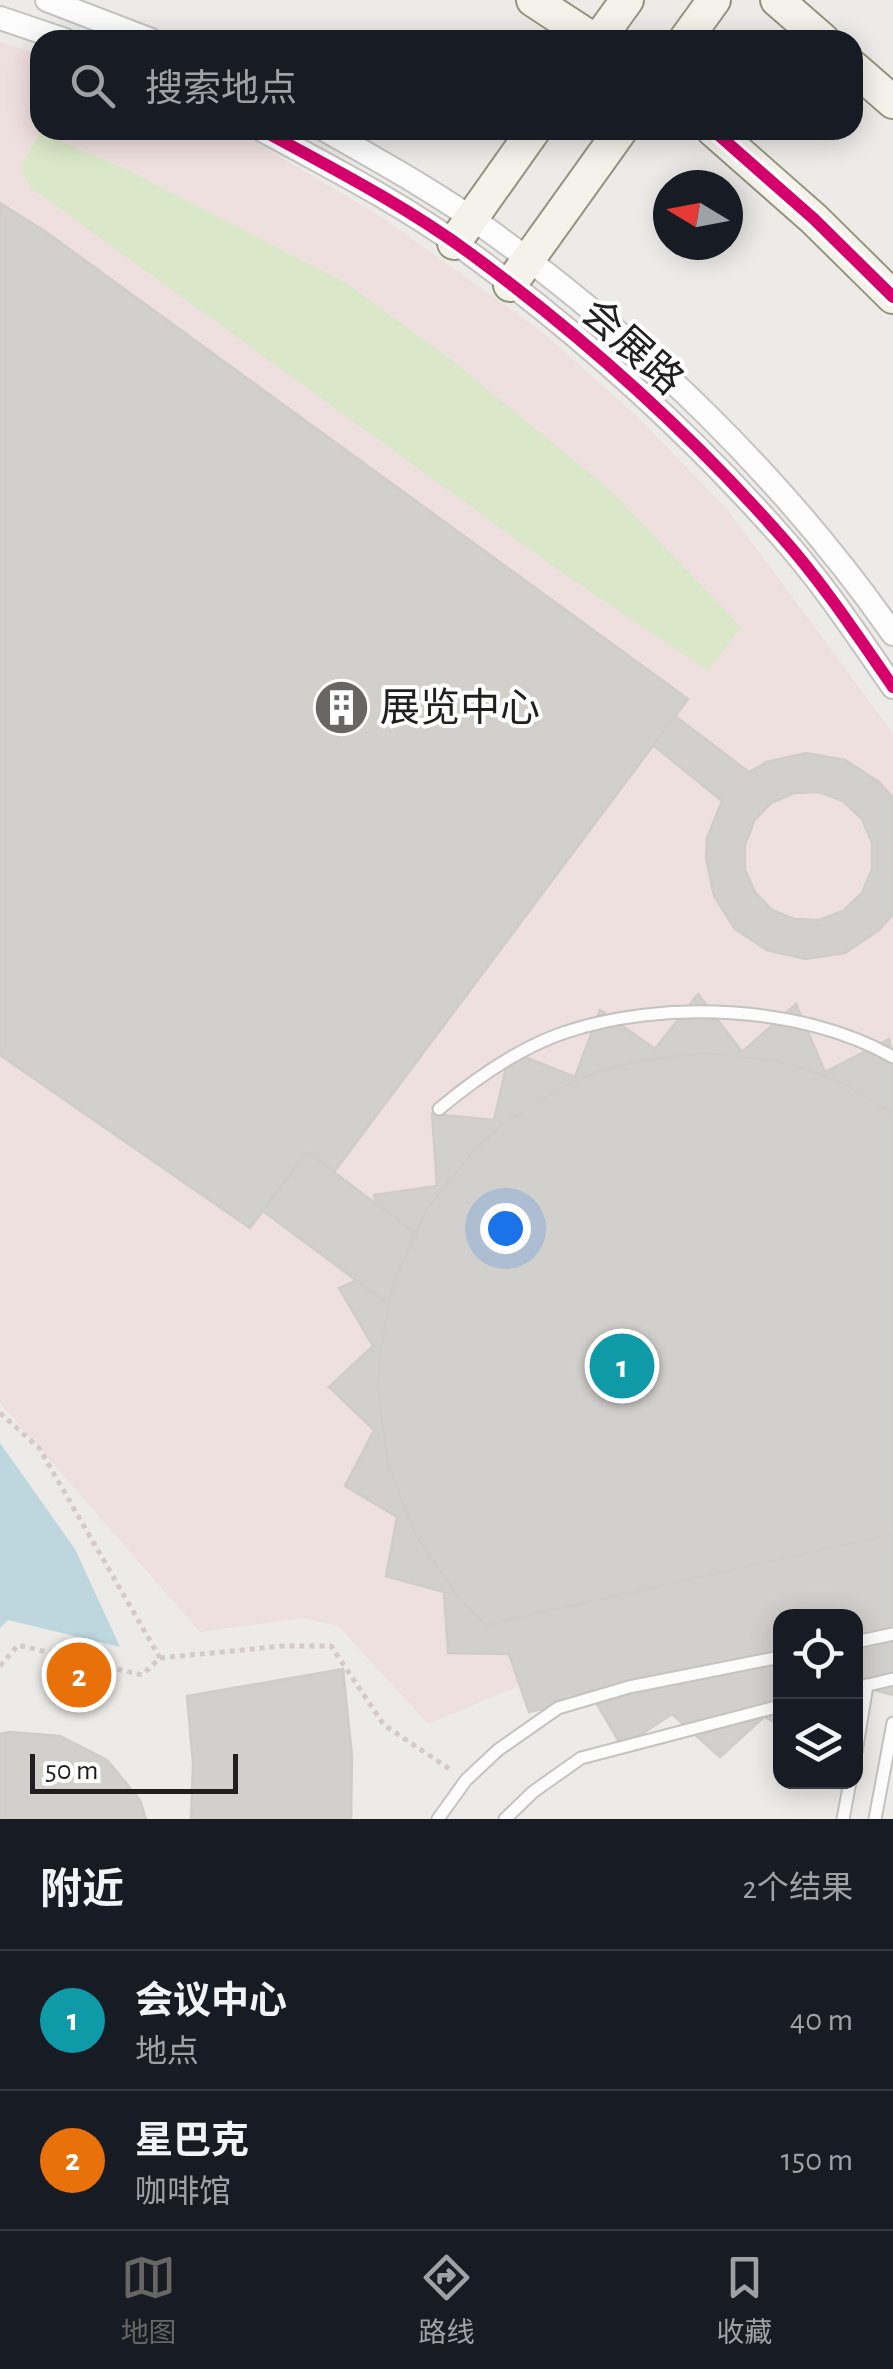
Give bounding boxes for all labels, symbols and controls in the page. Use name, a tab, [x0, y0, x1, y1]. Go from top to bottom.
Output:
search box	[30, 30, 863, 140]
icon: search	[65, 58, 120, 113]
text: 搜索地点	[145, 71, 297, 109]
north arrow	[653, 170, 743, 260]
street label: 会展路	[574, 291, 691, 402]
building icon: 展览中心	[311, 677, 371, 737]
place label: 展览中心	[380, 687, 540, 729]
your location	[480, 1203, 531, 1254]
pin: 1	[590, 1328, 654, 1404]
map controls	[773, 1609, 863, 1789]
button: locate	[773, 1609, 863, 1699]
pin: 2	[46, 1638, 112, 1712]
button: layers	[773, 1699, 863, 1789]
scale bar	[30, 1749, 238, 1794]
text: 50 m	[45, 1757, 99, 1785]
text: 附近	[40, 1869, 124, 1911]
text: 2个结果	[742, 1872, 853, 1904]
text: 会议中心	[135, 1983, 287, 2021]
text: 1	[67, 2004, 78, 2036]
text: 40 m	[790, 2004, 853, 2036]
text: 地点	[135, 2036, 199, 2068]
text: 星巴克	[135, 2123, 249, 2161]
text: 2	[65, 2144, 80, 2176]
text: 150 m	[781, 2144, 853, 2176]
text: 咖啡馆	[135, 2176, 231, 2208]
tab: 地图	[121, 2250, 177, 2351]
tab: 路线	[418, 2250, 474, 2351]
tab: 收藏	[716, 2250, 772, 2351]

